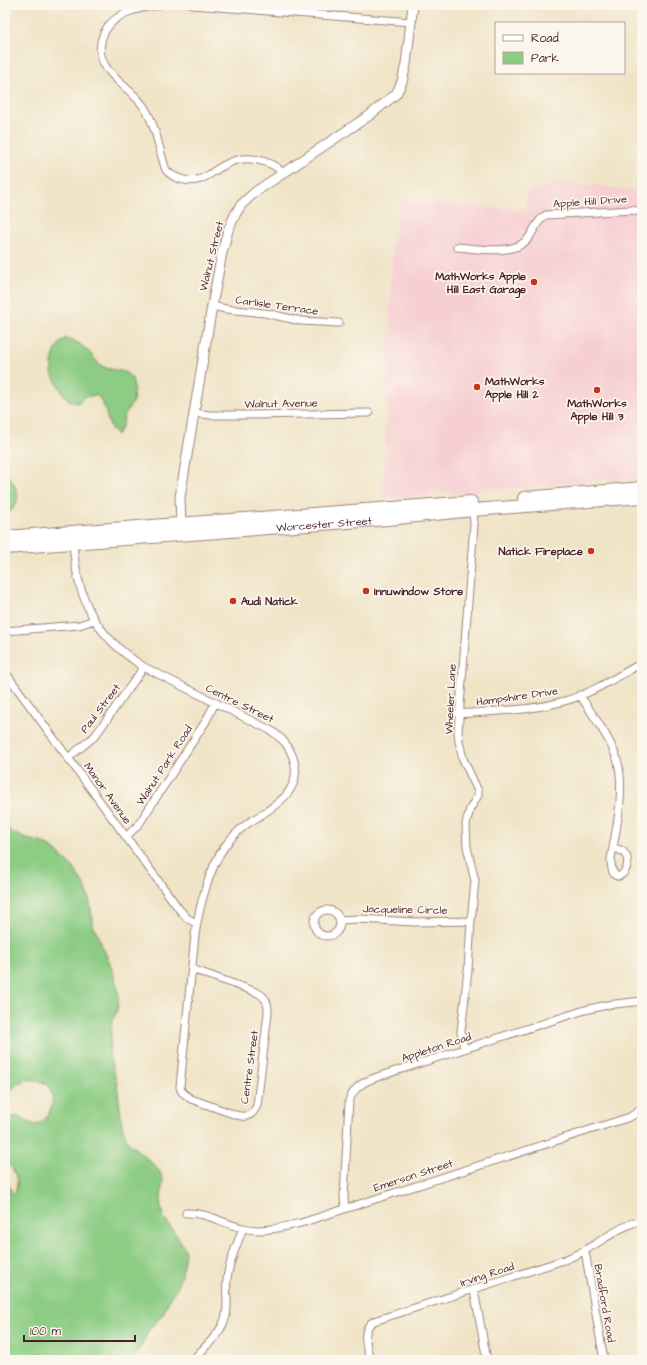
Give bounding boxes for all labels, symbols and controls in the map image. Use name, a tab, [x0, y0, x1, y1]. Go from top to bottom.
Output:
legend	[495, 22, 625, 74]
text: Road	[531, 30, 559, 47]
text: Park	[531, 50, 559, 67]
street label: Apple Hill Drive	[553, 191, 628, 212]
street label: Walnut Street	[196, 219, 228, 293]
place label: MathWorks Apple Hill East Garage	[435, 269, 526, 299]
marker: MathWorks Apple Hill East Garage	[529, 277, 539, 287]
street label: Carlisle Terrace	[234, 292, 320, 319]
place label: MathWorks Apple Hill 2	[485, 374, 545, 403]
marker: MathWorks Apple Hill 2	[472, 382, 482, 392]
marker: MathWorks Apple Hill 3	[592, 385, 602, 395]
street label: Walnut Avenue	[244, 395, 318, 412]
place label: MathWorks Apple Hill 3	[567, 396, 627, 425]
street label: Worcester Street	[276, 513, 373, 535]
place label: Natick Fireplace	[499, 544, 583, 560]
marker: Natick Fireplace	[586, 546, 596, 556]
place label: Innuwindow Store	[374, 584, 463, 599]
marker: Innuwindow Store	[361, 586, 371, 596]
place label: Audi Natick	[241, 594, 298, 609]
marker: Audi Natick	[228, 596, 238, 606]
street label: Wheeler Lane	[441, 663, 460, 735]
street label: Paul Street	[77, 680, 124, 736]
street label: Centre Street	[203, 680, 277, 727]
street label: Hampshire Drive	[475, 683, 559, 710]
street label: Walnut Park Road	[133, 722, 196, 808]
street label: Manor Avenue	[80, 760, 135, 827]
street label: Jacqueline Circle	[362, 901, 448, 918]
street label: Centre Street	[237, 1029, 262, 1105]
street label: Appleton Road	[399, 1029, 473, 1066]
street label: Emerson Street	[372, 1155, 455, 1195]
street label: Irving Road	[458, 1259, 517, 1291]
street label: Bradford Road	[590, 1263, 619, 1344]
scale bar	[24, 1317, 135, 1343]
text: 100 m	[30, 1323, 61, 1340]

